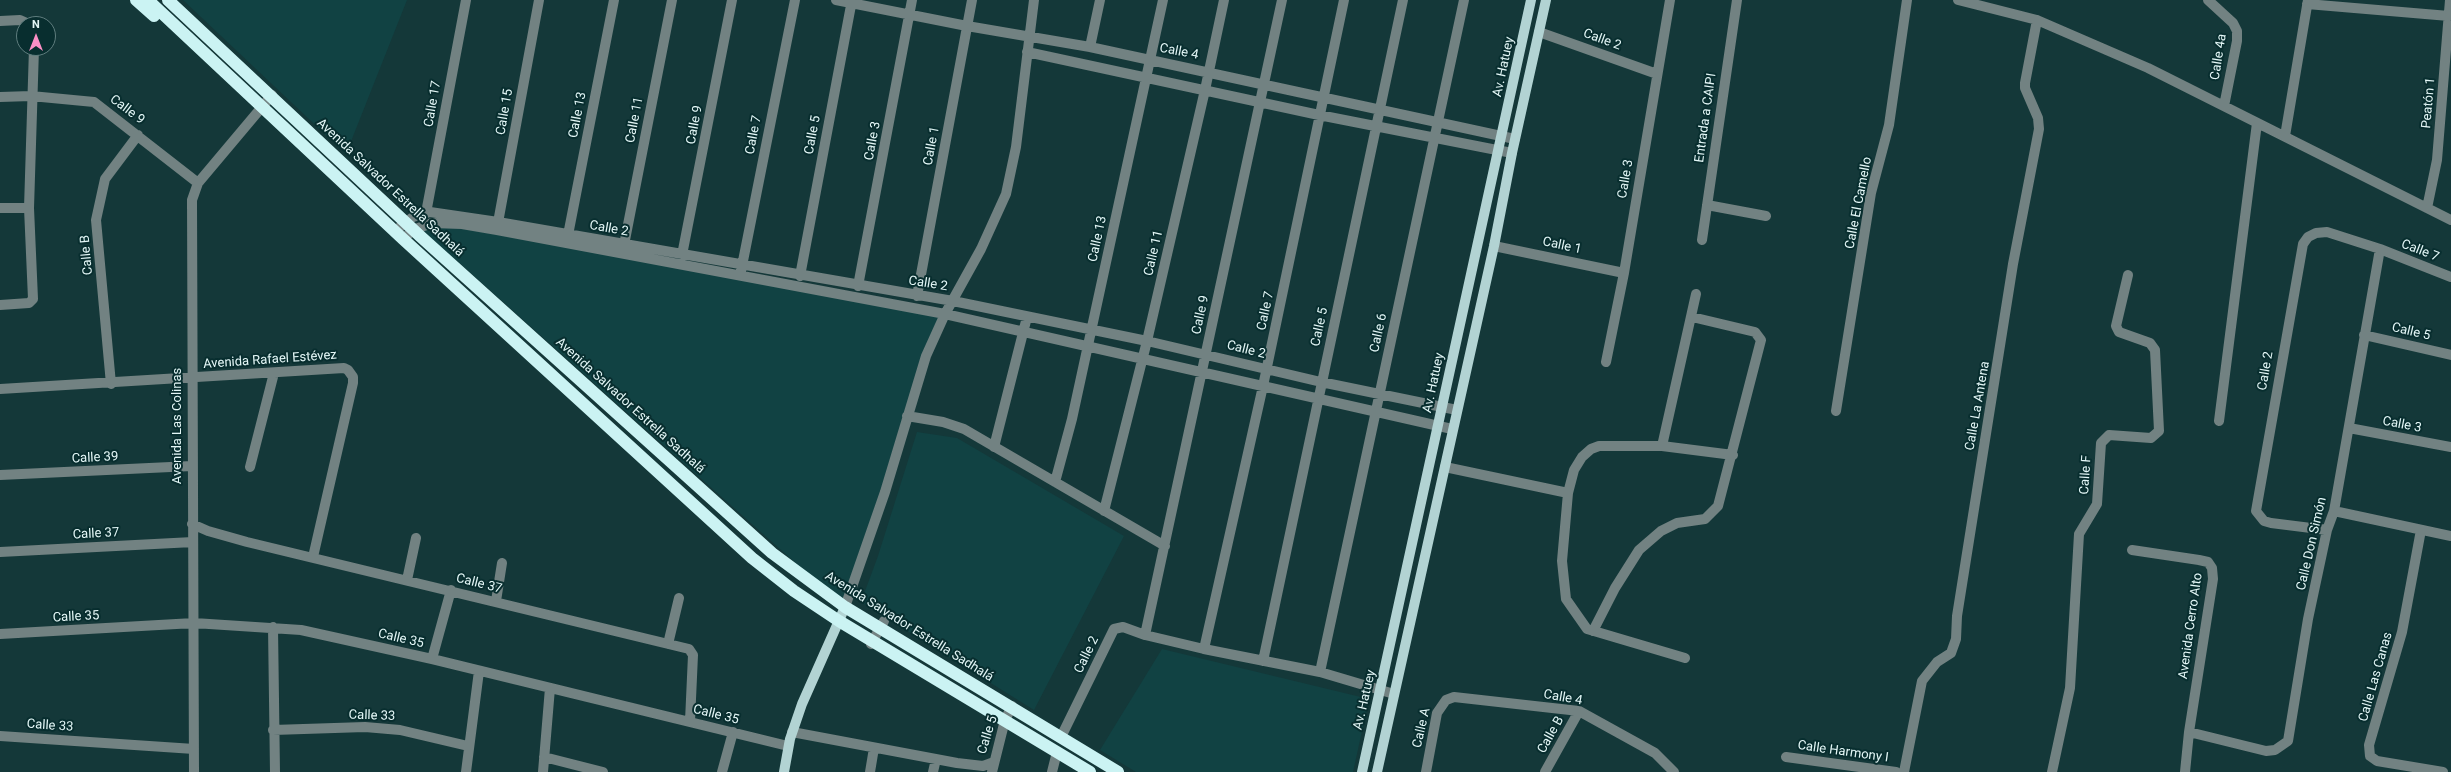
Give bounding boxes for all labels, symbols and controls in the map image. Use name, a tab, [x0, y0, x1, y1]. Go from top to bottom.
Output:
north arrow	[16, 16, 56, 56]
text: N	[32, 18, 40, 31]
street label: Calle 2	[1581, 26, 1623, 54]
street label: Calle 4a	[2208, 33, 2230, 81]
street label: Av. Hatuey	[1490, 35, 1518, 99]
street label: Calle 4	[1158, 41, 1200, 63]
street label: Entrada a CAIPI	[1692, 72, 1720, 164]
street label: Peatón 1	[2419, 77, 2439, 129]
street label: Calle 17	[421, 80, 445, 128]
street label: Calle 15	[493, 88, 517, 136]
street label: Calle 13	[566, 91, 590, 139]
street label: Calle 9	[107, 92, 147, 128]
street label: Calle 11	[623, 96, 647, 144]
street label: Calle 9	[684, 104, 706, 146]
street label: Calle 7	[743, 114, 765, 156]
street label: Calle 5	[802, 114, 824, 156]
street label: Avenida Salvador Estrella Sadhalá	[313, 116, 467, 260]
street label: Calle 3	[862, 120, 884, 162]
street label: Calle 1	[921, 125, 943, 167]
street label: Calle El Camello	[1842, 156, 1876, 250]
street label: Calle 3	[1615, 158, 1637, 200]
street label: Calle 13	[1086, 215, 1110, 263]
street label: Calle 2	[588, 218, 630, 240]
street label: Calle 11	[1141, 229, 1167, 277]
street label: Calle B	[77, 234, 97, 276]
street label: Calle 1	[1541, 234, 1583, 258]
street label: Calle 7	[2399, 237, 2441, 265]
street label: Calle 2	[907, 273, 949, 295]
street label: Calle 7	[1254, 290, 1278, 332]
street label: Calle 9	[1189, 294, 1213, 336]
street label: Calle 5	[1308, 306, 1332, 348]
street label: Calle 6	[1367, 312, 1391, 354]
street label: Calle 5	[2390, 320, 2432, 344]
street label: Avenida Salvador Estrella Sadhalá	[552, 335, 708, 477]
street label: Calle 2	[1225, 338, 1267, 362]
street label: Avenida Rafael Estévez	[203, 348, 337, 372]
street label: Calle 2	[2255, 350, 2277, 392]
street label: Av. Hatuey	[1420, 351, 1448, 415]
street label: Calle La Antena	[1962, 360, 1994, 452]
street label: Avenida Las Colinas	[170, 368, 186, 484]
street label: Calle 3	[2381, 414, 2423, 436]
street label: Calle 39	[71, 449, 119, 467]
street label: Calle F	[2077, 455, 2095, 495]
street label: Calle Don Simón	[2294, 496, 2330, 592]
street label: Calle 37	[72, 525, 120, 543]
street label: Avenida Salvador Estrella Sadhalá	[822, 569, 996, 685]
street label: Calle 37	[455, 571, 503, 597]
street label: Avenida Cerro Alto	[2176, 572, 2206, 680]
street label: Calle 35	[52, 608, 100, 626]
street label: Calle 35	[377, 626, 425, 652]
street label: Calle Las Canas	[2356, 630, 2396, 724]
street label: Calle 2	[1071, 634, 1103, 676]
street label: Av. Hatuey	[1351, 668, 1379, 732]
street label: Calle 4	[1542, 687, 1584, 709]
street label: Calle 35	[692, 702, 740, 728]
street label: Calle 33	[348, 707, 396, 725]
street label: Calle A	[1410, 707, 1434, 749]
street label: Calle 5	[975, 714, 1001, 756]
street label: Calle B	[1534, 714, 1568, 756]
street label: Calle 33	[26, 717, 74, 735]
street label: Calle Harmony I	[1797, 738, 1889, 766]

